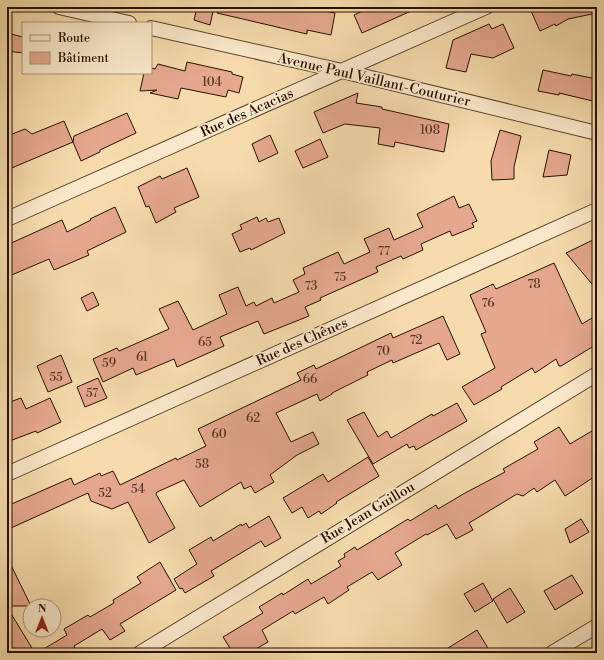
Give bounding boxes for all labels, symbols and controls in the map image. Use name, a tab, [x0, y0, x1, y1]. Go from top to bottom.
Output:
legend	[22, 22, 152, 74]
text: Route	[58, 31, 90, 46]
street label: Avenue Paul Vaillant-Couturier	[275, 49, 472, 111]
text: Bâtiment	[57, 51, 109, 66]
house number: 104	[202, 75, 222, 90]
street label: Rue des Acacias	[198, 84, 296, 142]
house number: 108	[420, 123, 440, 138]
house number: 77	[378, 244, 390, 259]
house number: 75	[334, 270, 347, 285]
house number: 78	[527, 277, 541, 292]
house number: 73	[305, 279, 318, 294]
house number: 76	[482, 296, 494, 311]
street label: Rue des Chênes	[253, 314, 351, 370]
house number: 72	[410, 333, 423, 348]
house number: 65	[198, 335, 212, 350]
house number: 70	[376, 344, 390, 359]
house number: 61	[136, 350, 149, 365]
house number: 59	[102, 356, 116, 371]
house number: 55	[49, 370, 63, 385]
house number: 66	[303, 372, 317, 387]
house number: 57	[86, 386, 98, 401]
house number: 62	[246, 411, 260, 426]
house number: 60	[211, 427, 227, 442]
house number: 58	[195, 457, 209, 472]
street label: Rue Jean Guillou	[318, 478, 418, 548]
house number: 54	[131, 482, 145, 497]
house number: 52	[98, 486, 112, 501]
north arrow	[22, 598, 62, 638]
text: N	[38, 602, 47, 616]

